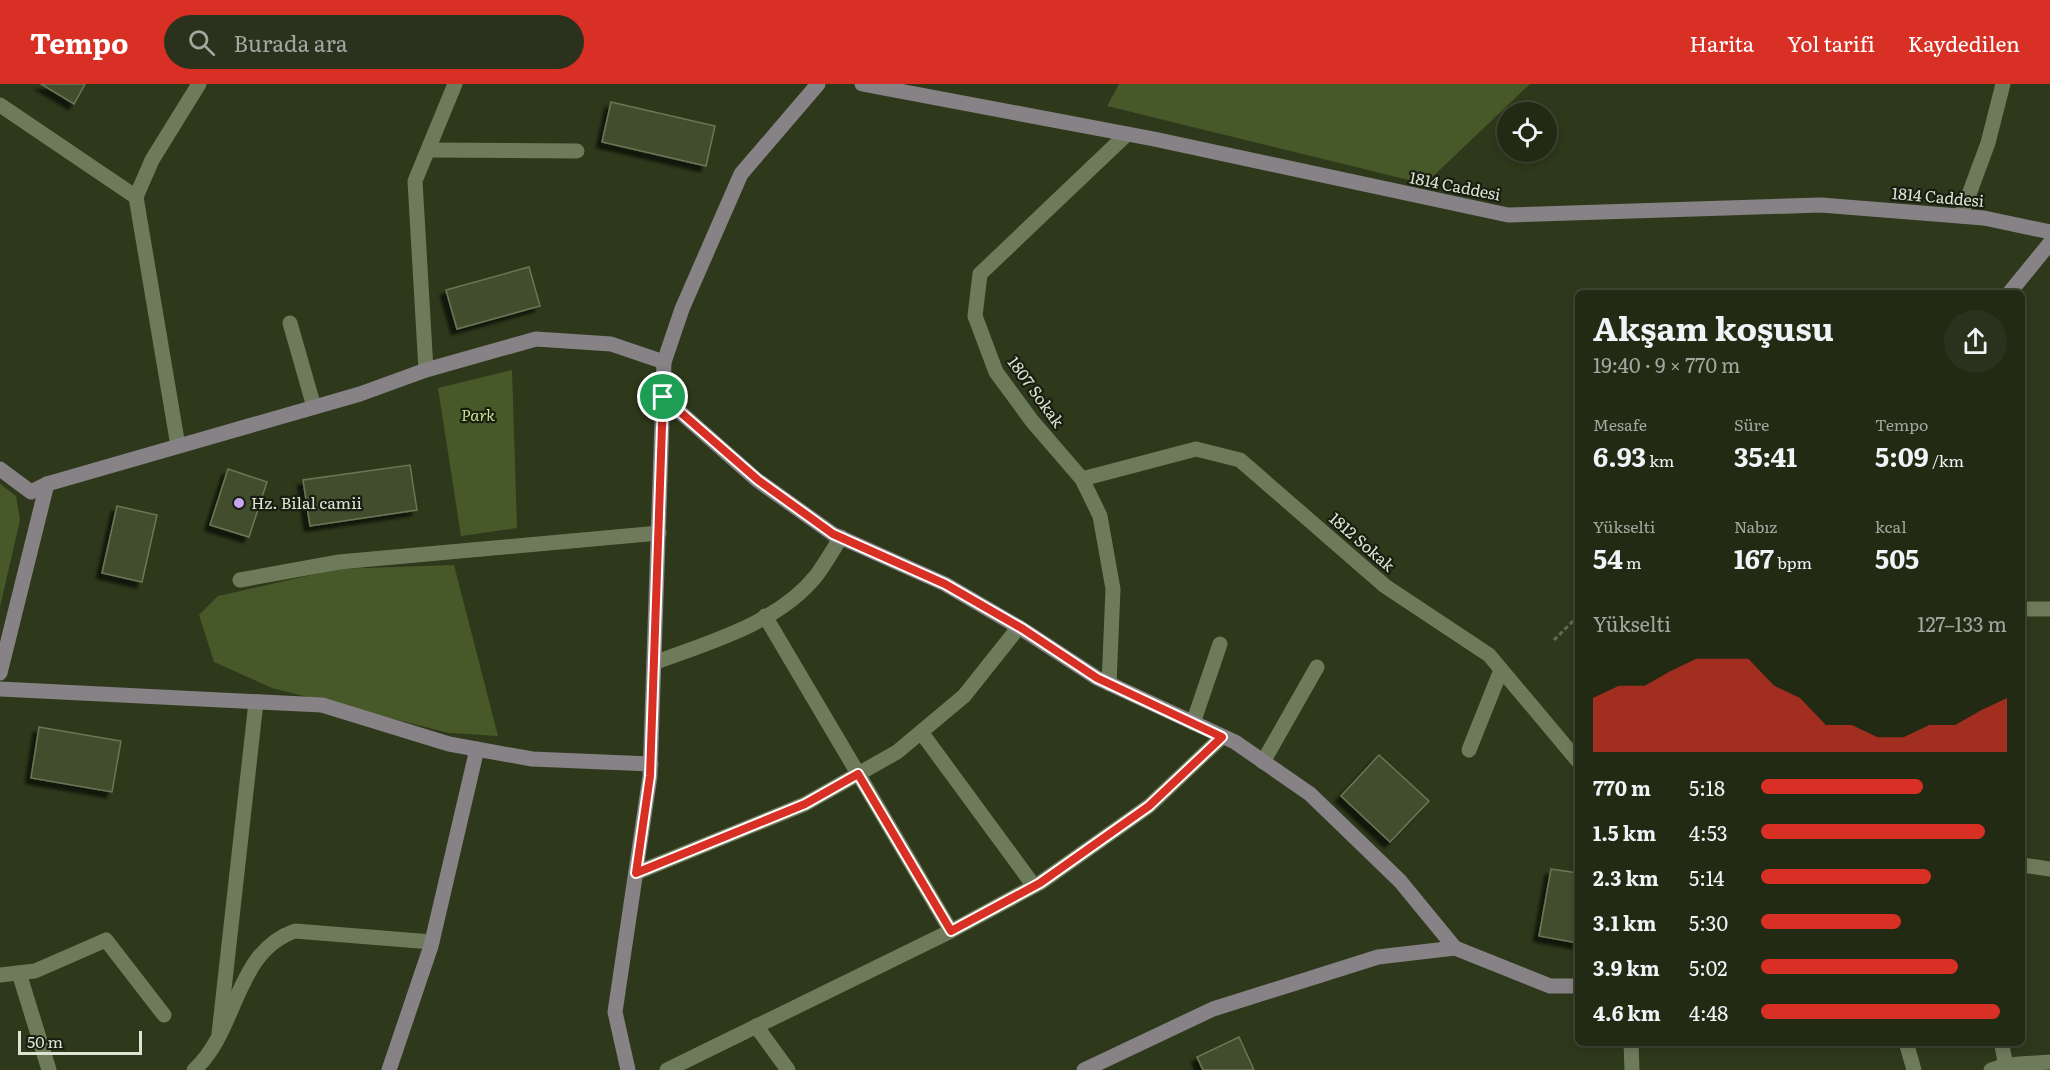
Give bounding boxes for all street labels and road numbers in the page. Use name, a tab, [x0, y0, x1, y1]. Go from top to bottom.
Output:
street label: 1814 Caddesi	[1407, 164, 1503, 206]
street label: 1814 Caddesi	[1891, 180, 1985, 212]
street label: 1807 Sokak	[1003, 351, 1071, 432]
street label: 1812 Sokak	[1325, 506, 1401, 577]

